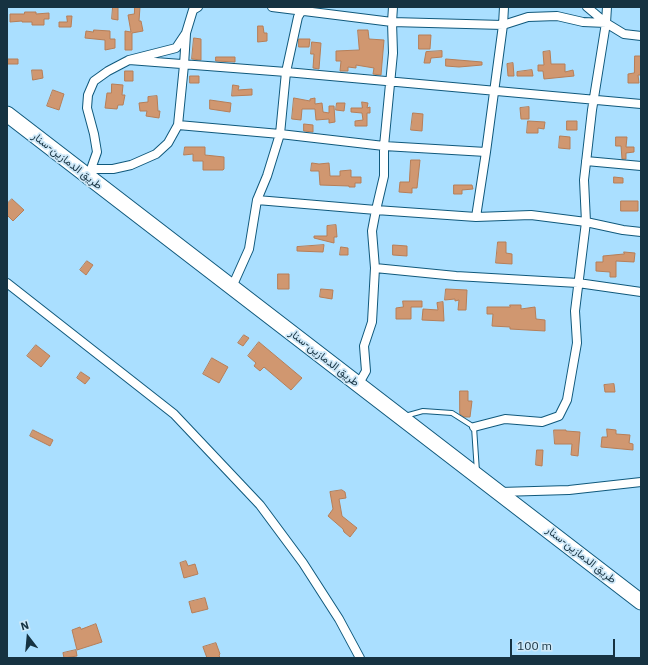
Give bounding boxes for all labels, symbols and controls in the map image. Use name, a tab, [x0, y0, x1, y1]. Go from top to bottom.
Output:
street label: طريق الدمازين-سنار	[29, 130, 105, 192]
street label: طريق الدمازين-سنار	[286, 327, 362, 389]
street label: طريق الدمازين-سنار	[543, 524, 619, 586]
north arrow	[8, 617, 48, 657]
text: N	[19, 618, 30, 633]
scale bar	[512, 631, 617, 657]
text: 100 m	[517, 638, 552, 653]

